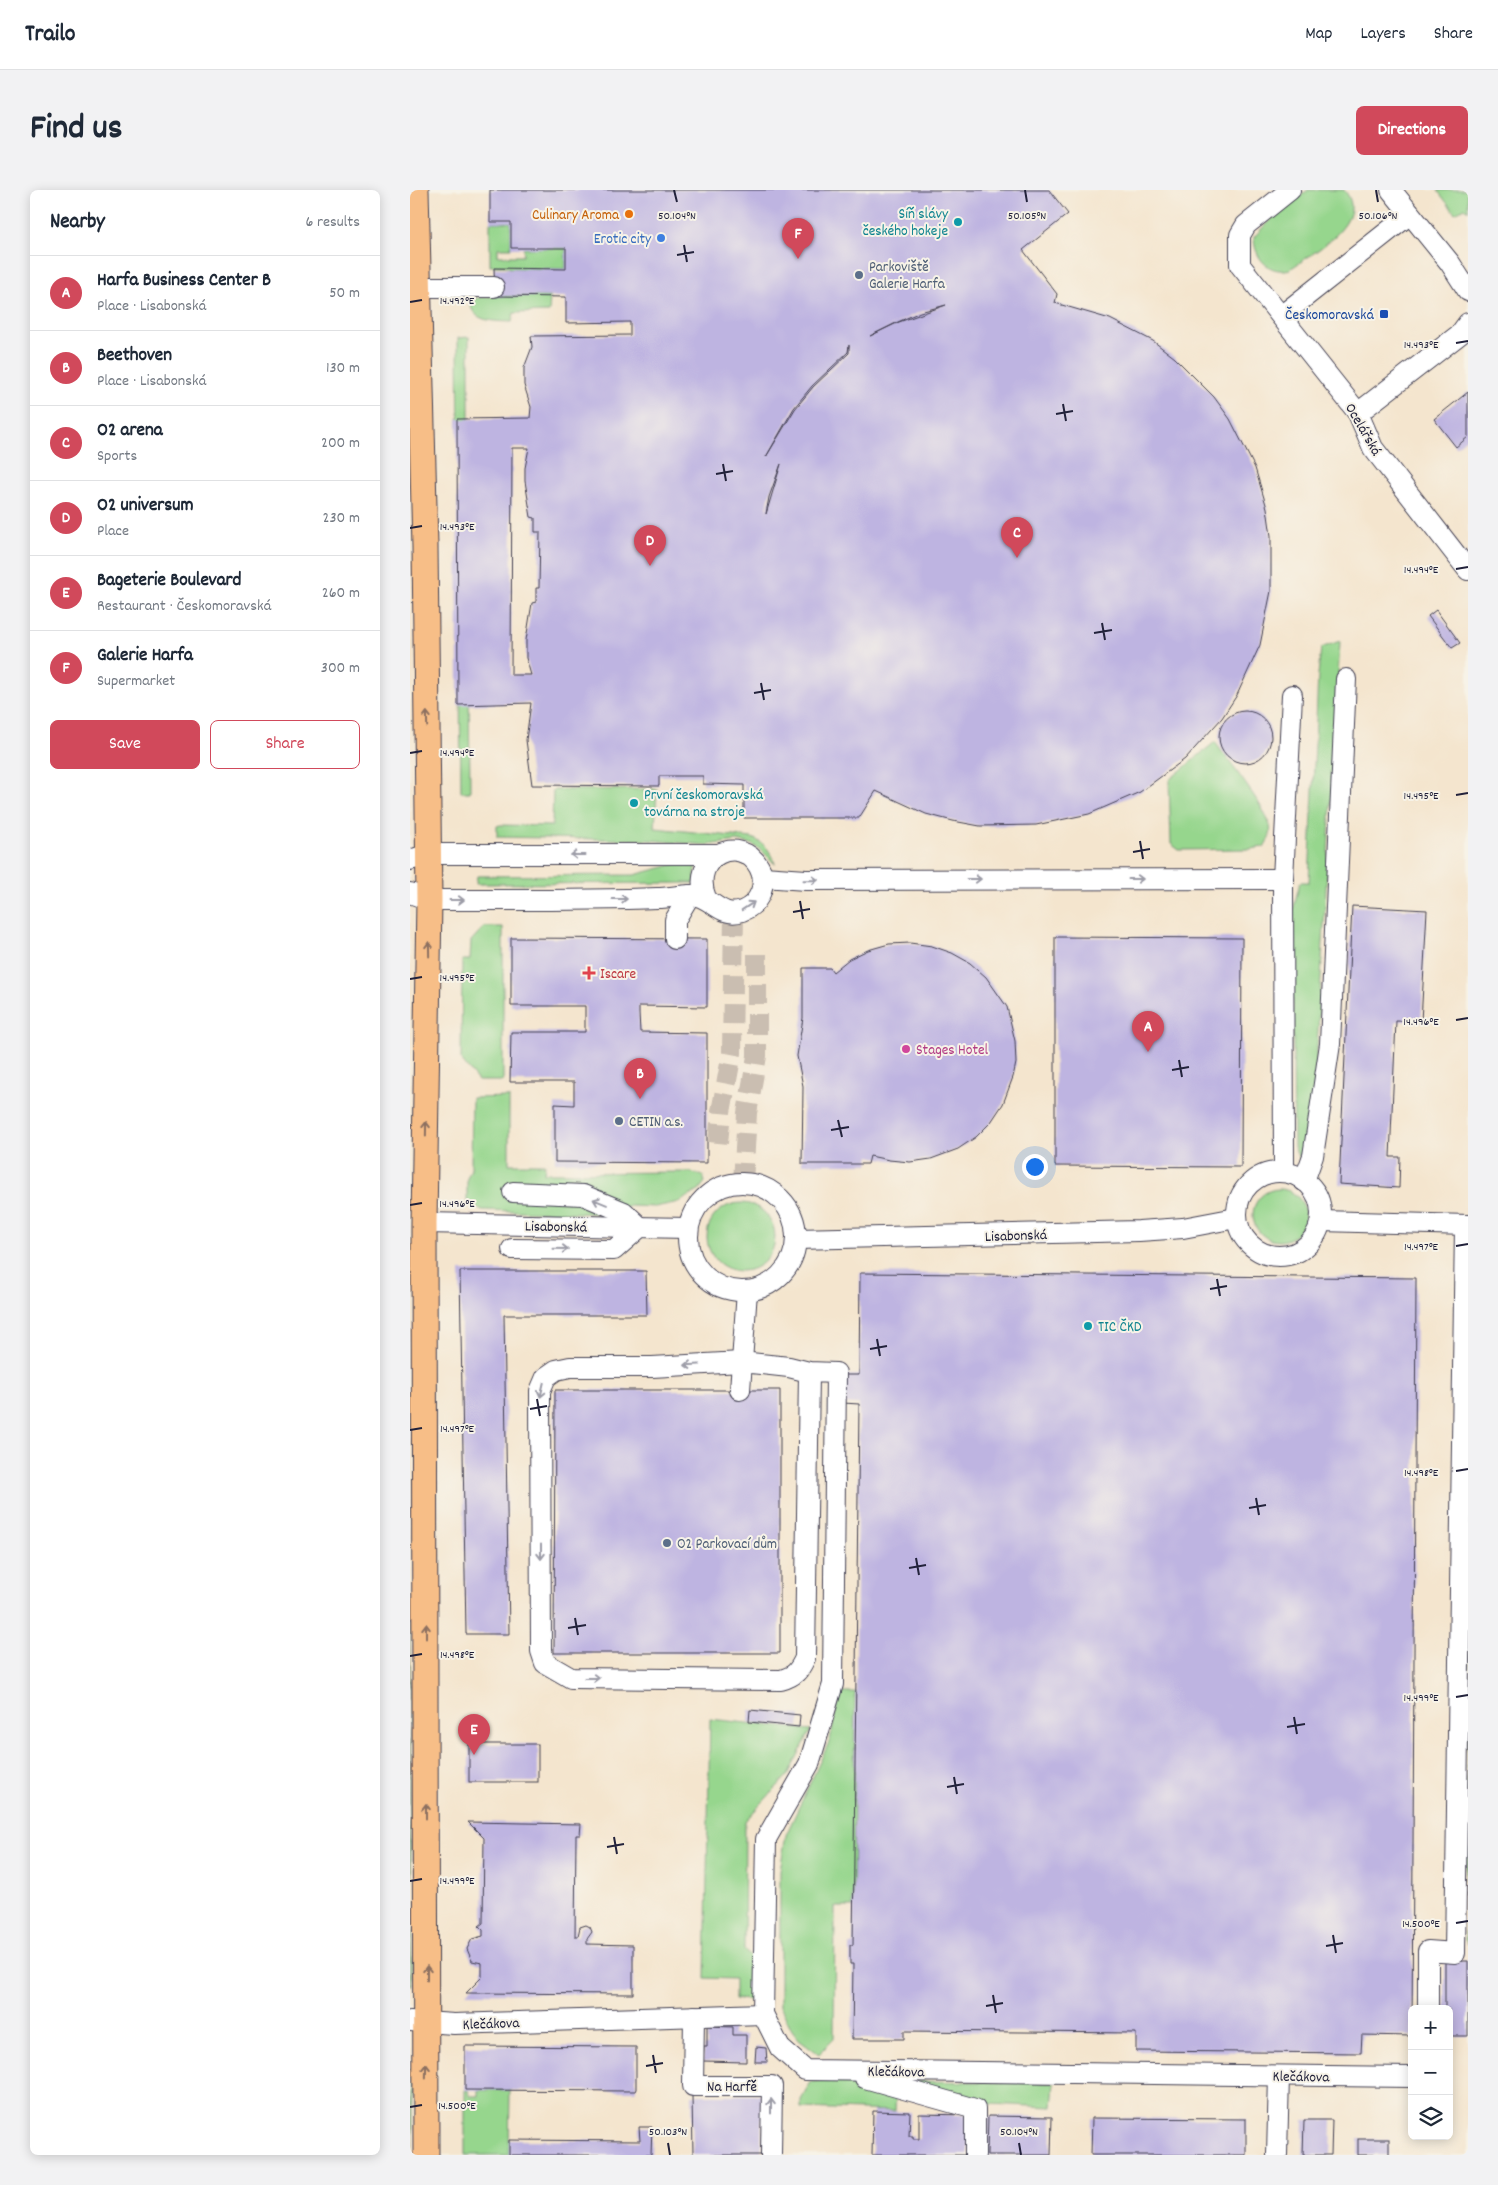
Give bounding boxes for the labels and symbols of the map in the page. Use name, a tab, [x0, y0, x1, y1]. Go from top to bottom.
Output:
place label: Síň slávy českého hokeje	[863, 204, 949, 243]
place label: Culinary Aroma	[532, 205, 620, 227]
marker: Culinary Aroma	[623, 208, 635, 220]
text: 50.104°N	[658, 208, 696, 225]
text: 50.105°N	[1008, 208, 1046, 225]
text: 50.106°N	[1359, 208, 1398, 225]
marker: Síň slávy českého hokeje	[952, 216, 964, 228]
pin: F	[782, 218, 814, 259]
place label: Erotic city	[594, 229, 652, 251]
marker: Erotic city	[655, 232, 667, 244]
place label: Parkoviště Galerie Harfa	[869, 257, 946, 296]
marker: Parkoviště Galerie Harfa	[853, 269, 865, 281]
text: 14.492°E	[440, 293, 475, 310]
place label: Českomoravská	[1285, 305, 1375, 327]
marker: Českomoravská	[1378, 308, 1390, 320]
text: 14.493°E	[1404, 337, 1439, 354]
street label: Ocelářská	[1338, 399, 1386, 461]
pin: C	[1001, 517, 1033, 558]
text: 14.493°E	[440, 519, 475, 536]
pin: D	[634, 525, 666, 566]
text: 14.494°E	[1404, 562, 1439, 579]
one-way arrow	[422, 711, 432, 728]
text: 14.494°E	[440, 745, 475, 762]
place label: První českomoravská továrna na stroje	[644, 785, 764, 824]
text: 14.495°E	[1404, 788, 1439, 805]
marker: První českomoravská továrna na stroje	[628, 797, 640, 809]
one-way arrow	[570, 850, 586, 860]
one-way arrow	[965, 874, 981, 884]
one-way arrow	[1128, 874, 1144, 884]
one-way arrow	[802, 875, 819, 885]
one-way arrow	[612, 894, 628, 904]
one-way arrow	[449, 895, 465, 905]
one-way arrow	[741, 901, 755, 911]
one-way arrow	[424, 941, 434, 958]
place label: Iscare	[600, 964, 637, 986]
marker: Iscare	[582, 966, 596, 980]
text: 14.495°E	[440, 970, 475, 987]
pin: A	[1132, 1011, 1164, 1052]
text: 14.496°E	[1403, 1014, 1439, 1031]
place label: Stages Hotel	[916, 1040, 989, 1062]
marker: Stages Hotel	[900, 1043, 912, 1055]
pin: B	[624, 1058, 656, 1099]
place label: CETIN a.s.	[629, 1112, 683, 1134]
marker: CETIN a.s.	[613, 1115, 625, 1127]
one-way arrow	[421, 1121, 431, 1138]
your location	[1022, 1154, 1048, 1180]
text: 14.496°E	[439, 1196, 475, 1213]
one-way arrow	[593, 1197, 608, 1206]
street label: Lisabonská	[525, 1216, 588, 1240]
street label: Lisabonská	[985, 1225, 1048, 1249]
text: 14.497°E	[1404, 1239, 1439, 1256]
one-way arrow	[552, 1244, 568, 1254]
place label: TIC ČKD	[1098, 1317, 1142, 1339]
marker: TIC ČKD	[1082, 1320, 1094, 1332]
one-way arrow	[685, 1360, 701, 1370]
one-way arrow	[537, 1381, 546, 1397]
text: 14.497°E	[440, 1421, 475, 1438]
text: 14.498°E	[1404, 1465, 1439, 1482]
place label: O2 Parkovací dům	[677, 1534, 777, 1556]
marker: O2 Parkovací dům	[661, 1537, 673, 1549]
one-way arrow	[536, 1544, 546, 1560]
one-way arrow	[421, 1623, 431, 1640]
text: 14.498°E	[440, 1647, 475, 1664]
one-way arrow	[583, 1673, 599, 1683]
text: 14.499°E	[1404, 1690, 1439, 1707]
pin: E	[458, 1714, 490, 1755]
one-way arrow	[421, 1803, 431, 1820]
text: 14.499°E	[440, 1873, 475, 1890]
text: 14.500°E	[1402, 1916, 1440, 1933]
one-way arrow	[422, 1966, 432, 1982]
street label: Klečákova	[462, 2013, 521, 2037]
street label: Klečákova	[867, 2062, 925, 2085]
one-way arrow	[422, 2064, 431, 2080]
street label: Klečákova	[1272, 2067, 1330, 2090]
street label: Na Harfě	[707, 2077, 757, 2099]
text: 14.500°E	[438, 2098, 476, 2115]
one-way arrow	[767, 2099, 776, 2115]
text: 50.103°N	[649, 2124, 687, 2141]
text: 50.104°N	[1000, 2124, 1038, 2141]

